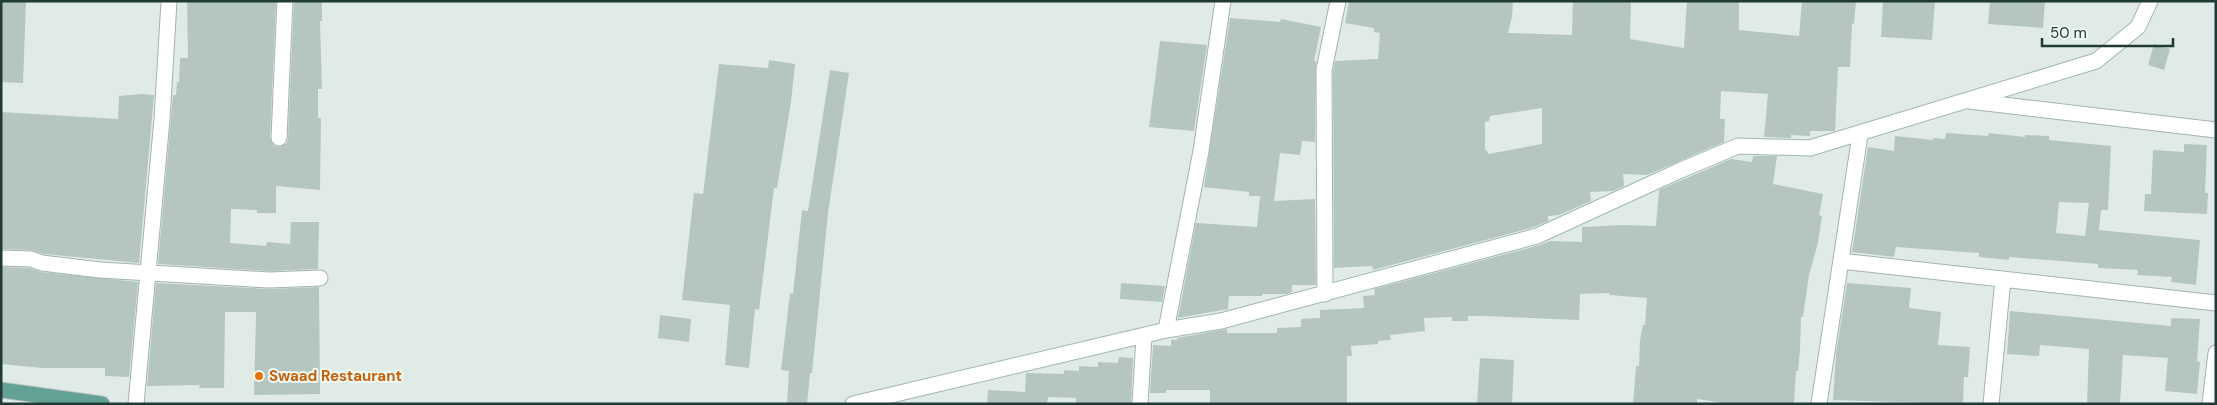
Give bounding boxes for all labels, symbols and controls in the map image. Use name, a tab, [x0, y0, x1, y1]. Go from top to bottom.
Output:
scale bar	[2042, 15, 2173, 47]
text: 50 m	[2050, 23, 2087, 43]
place label: Swaad Restaurant	[269, 366, 402, 386]
marker: Swaad Restaurant	[253, 370, 265, 382]

